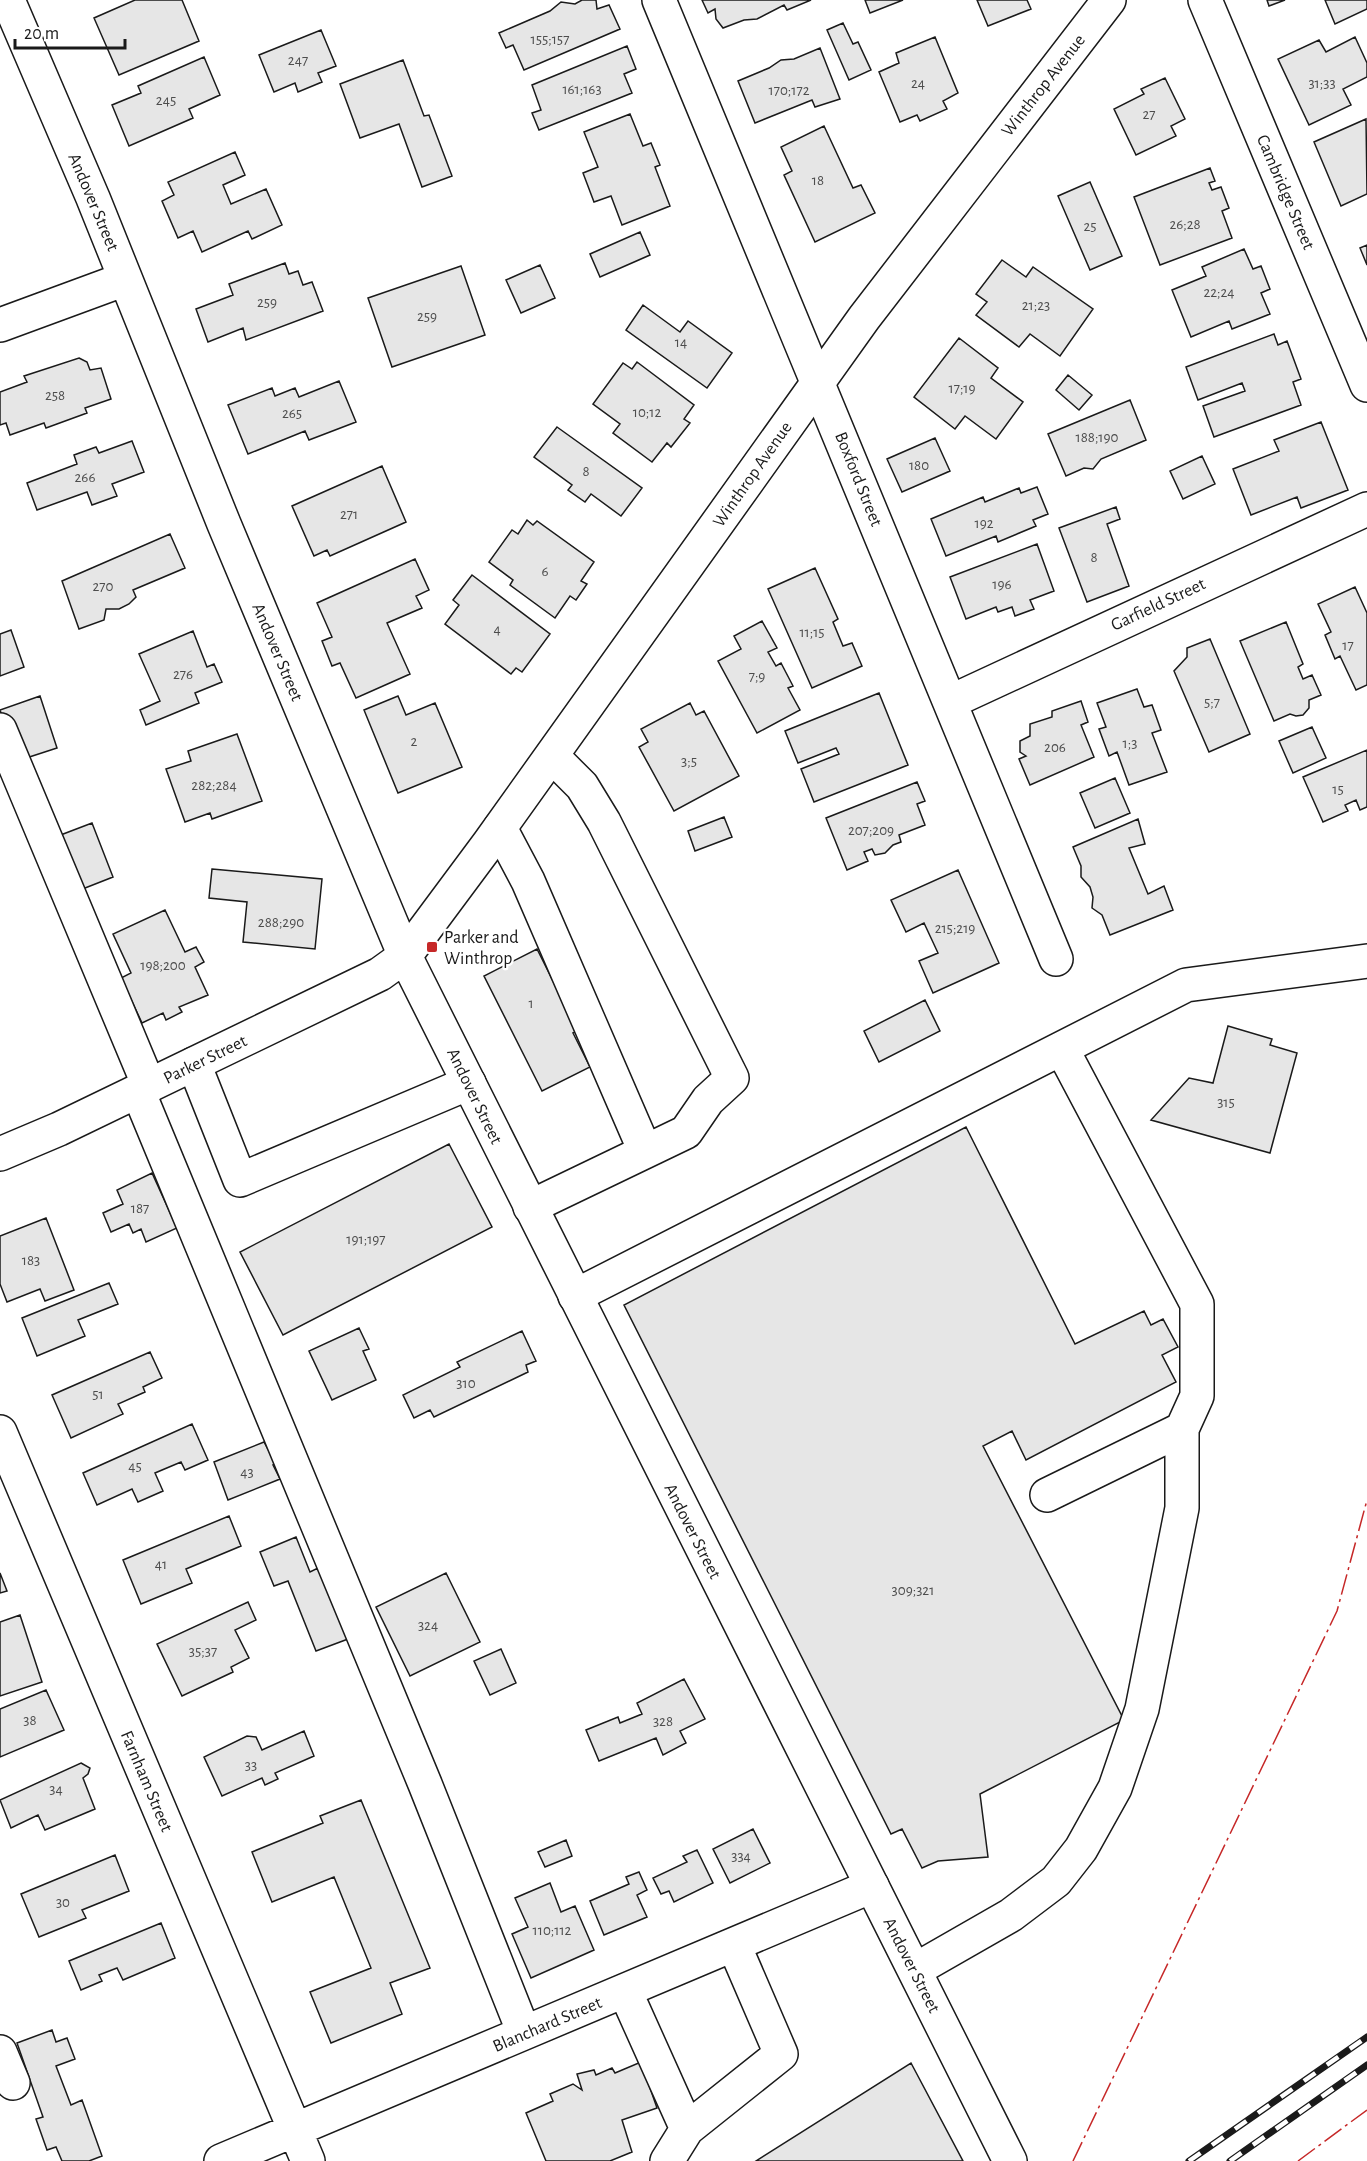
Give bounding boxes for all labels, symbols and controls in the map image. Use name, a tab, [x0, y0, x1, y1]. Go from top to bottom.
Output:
scale bar	[15, 12, 124, 50]
text: 20 m	[24, 25, 59, 43]
street label: Winthrop Avenue	[999, 31, 1089, 140]
house number: 155;157	[531, 32, 569, 47]
house number: 247	[288, 53, 308, 68]
house number: 24	[911, 76, 925, 91]
house number: 31;33	[1308, 76, 1336, 91]
house number: 161;163	[562, 82, 602, 97]
house number: 170;172	[768, 83, 810, 98]
house number: 245	[156, 93, 176, 108]
house number: 27	[1142, 107, 1156, 122]
street label: Cambridge Street	[1253, 132, 1317, 253]
street label: Andover Street	[64, 151, 122, 254]
house number: 18	[812, 173, 824, 188]
house number: 26;28	[1169, 217, 1201, 232]
house number: 25	[1083, 219, 1097, 234]
house number: 22;24	[1203, 285, 1235, 300]
house number: 259	[257, 295, 277, 310]
house number: 21;23	[1022, 298, 1050, 313]
house number: 259	[417, 309, 437, 324]
house number: 14	[675, 335, 687, 350]
house number: 17;19	[948, 381, 976, 396]
house number: 258	[45, 388, 65, 403]
house number: 10;12	[633, 405, 661, 420]
house number: 265	[282, 406, 302, 421]
street label: Winthrop Avenue	[710, 419, 796, 530]
street label: Boxford Street	[831, 430, 885, 529]
house number: 188;190	[1076, 430, 1119, 445]
house number: 180	[909, 458, 929, 473]
house number: 8	[582, 464, 590, 479]
house number: 266	[75, 470, 95, 485]
house number: 271	[340, 507, 358, 522]
house number: 192	[974, 516, 994, 531]
house number: 8	[1090, 550, 1098, 565]
house number: 6	[541, 564, 549, 579]
street label: Garfield Street	[1108, 575, 1209, 635]
house number: 196	[992, 577, 1012, 592]
house number: 270	[92, 579, 114, 594]
street label: Andover Street	[248, 601, 306, 704]
house number: 4	[493, 622, 501, 637]
house number: 11;15	[799, 625, 825, 640]
house number: 17	[1342, 638, 1354, 653]
house number: 276	[173, 667, 193, 682]
house number: 7;9	[749, 669, 765, 684]
house number: 5;7	[1204, 695, 1220, 710]
house number: 2	[411, 734, 418, 749]
house number: 1;3	[1123, 736, 1137, 751]
house number: 206	[1044, 740, 1066, 755]
house number: 3;5	[681, 754, 697, 769]
house number: 282;284	[191, 778, 237, 793]
house number: 15	[1332, 782, 1344, 797]
house number: 207;209	[848, 823, 894, 838]
house number: 288;290	[258, 915, 304, 930]
house number: 215;219	[935, 921, 975, 936]
place label: Parker and Winthrop	[444, 929, 519, 968]
marker: Parker and Winthrop	[425, 940, 439, 954]
house number: 198;200	[140, 958, 186, 973]
house number: 1	[528, 996, 534, 1011]
street label: Parker Street	[161, 1032, 250, 1088]
street label: Andover Street	[443, 1046, 505, 1147]
house number: 315	[1217, 1095, 1235, 1110]
house number: 187	[131, 1201, 149, 1216]
house number: 191;197	[346, 1232, 386, 1247]
house number: 183	[22, 1253, 40, 1268]
house number: 310	[456, 1376, 476, 1391]
house number: 51	[92, 1387, 104, 1402]
house number: 45	[128, 1459, 142, 1474]
house number: 43	[240, 1465, 254, 1480]
street label: Andover Street	[660, 1481, 724, 1582]
house number: 41	[155, 1557, 167, 1572]
house number: 309;321	[892, 1583, 934, 1598]
house number: 324	[418, 1618, 438, 1633]
house number: 35;37	[189, 1644, 217, 1659]
house number: 38	[23, 1713, 37, 1728]
house number: 328	[653, 1714, 673, 1729]
street label: Farnham Street	[117, 1728, 176, 1835]
house number: 33	[245, 1758, 257, 1773]
house number: 34	[49, 1782, 63, 1797]
house number: 334	[731, 1849, 751, 1864]
house number: 30	[56, 1895, 70, 1910]
street label: Andover Street	[879, 1915, 943, 2016]
house number: 110;112	[533, 1923, 572, 1938]
street label: Blanchard Street	[490, 1994, 605, 2056]

